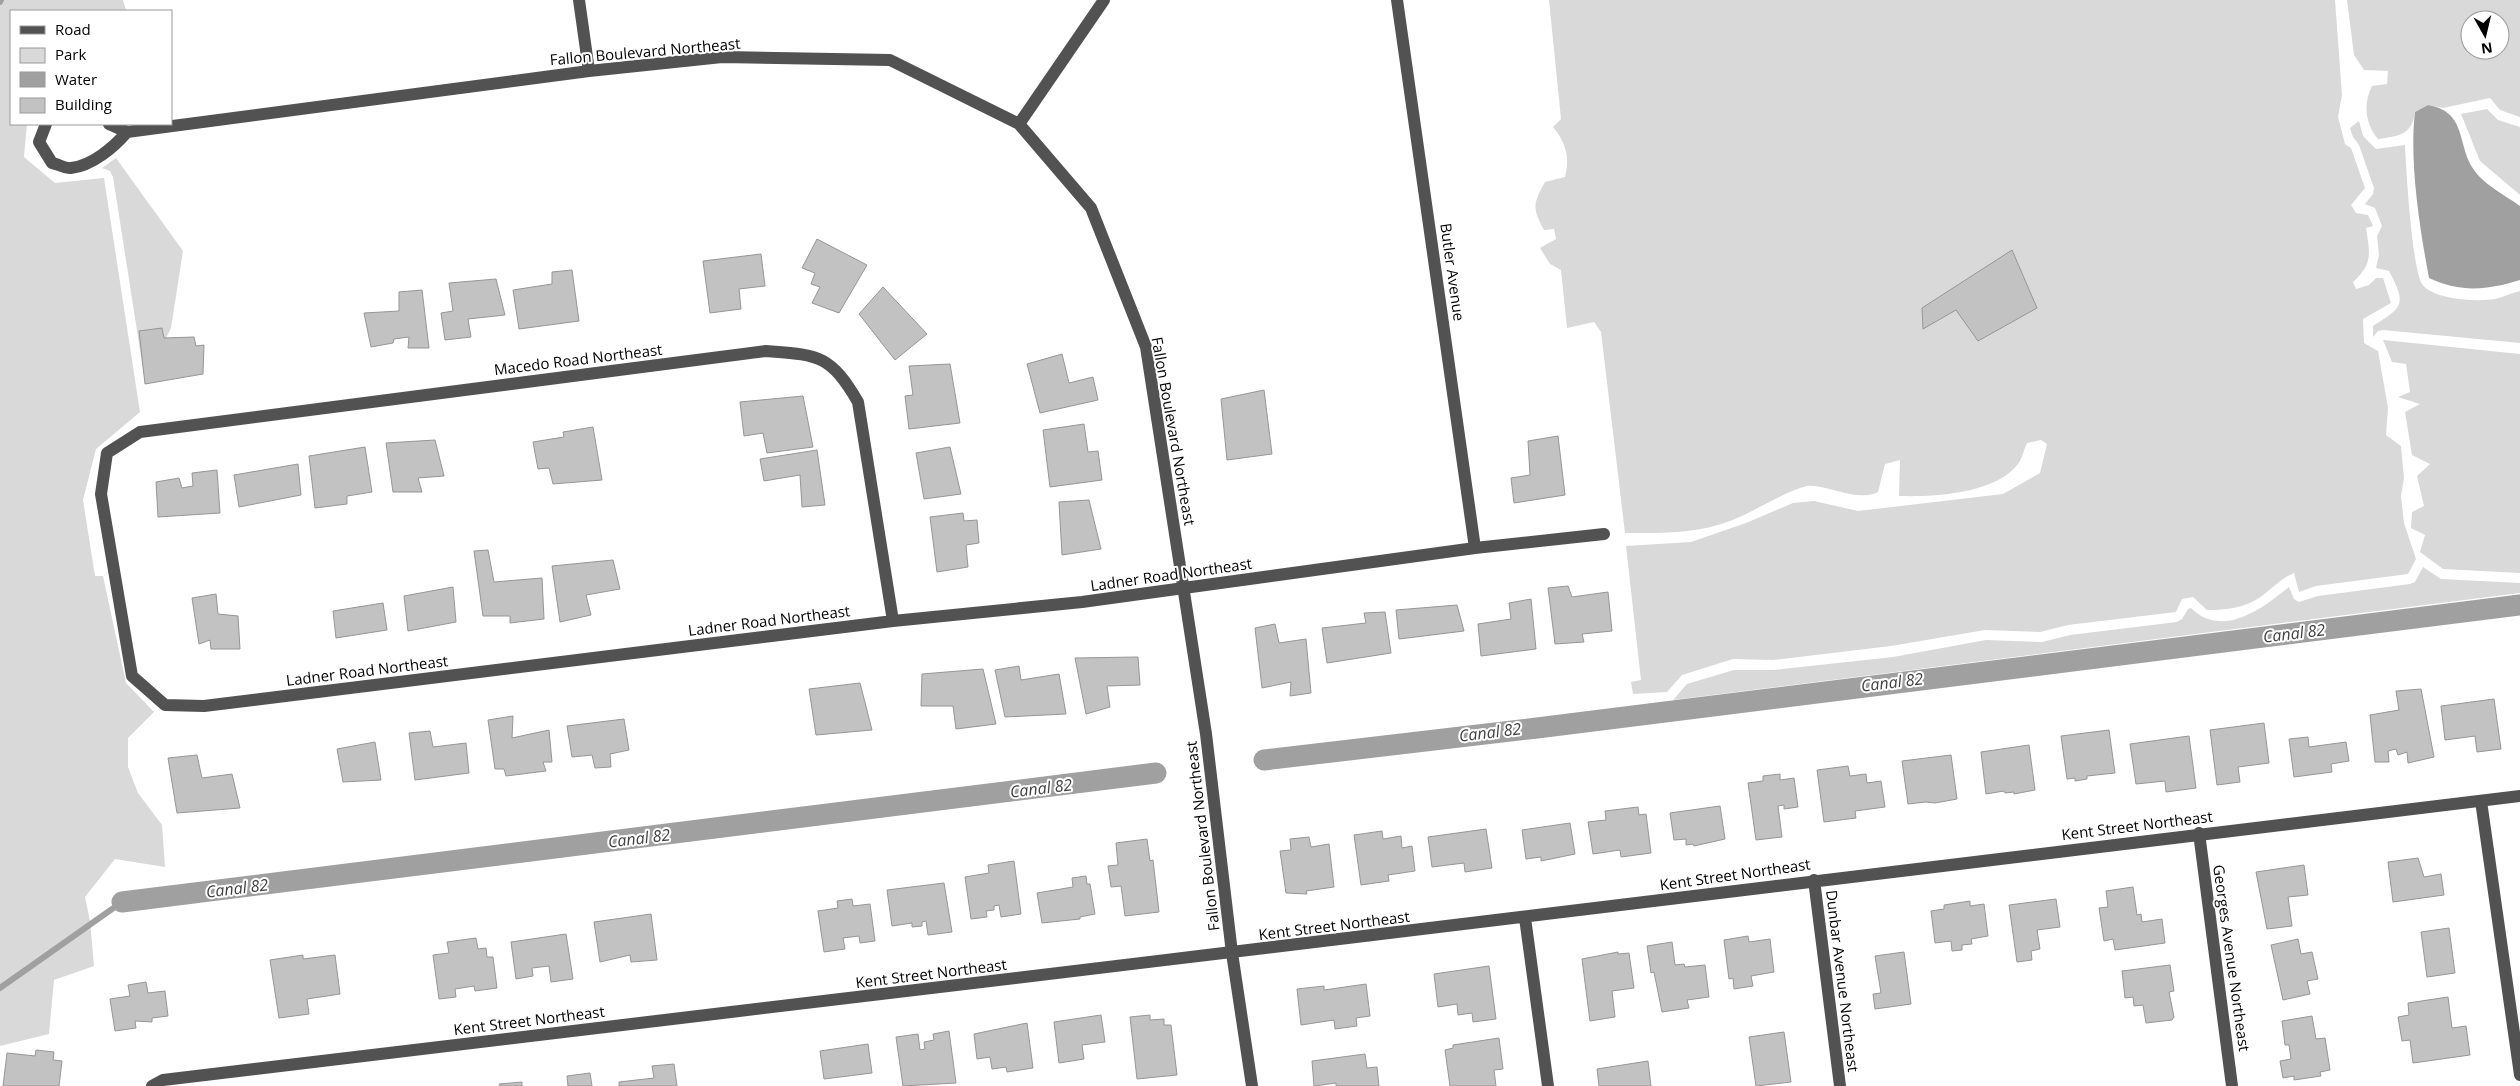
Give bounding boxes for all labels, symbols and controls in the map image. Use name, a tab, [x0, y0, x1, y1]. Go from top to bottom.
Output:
legend	[10, 10, 172, 125]
north arrow	[2460, 10, 2510, 60]
text: Road	[55, 19, 91, 39]
street label: Fallon Boulevard Northeast	[549, 33, 741, 69]
text: N	[2480, 38, 2494, 59]
text: Park	[55, 44, 86, 64]
text: Water	[55, 69, 97, 89]
text: Building	[55, 94, 112, 114]
street label: Butler Avenue	[1436, 222, 1470, 322]
street label: Fallon Boulevard Northeast	[1148, 335, 1200, 527]
street label: Macedo Road Northeast	[493, 339, 663, 379]
street label: Ladner Road Northeast	[1089, 553, 1253, 595]
street label: Ladner Road Northeast	[687, 600, 851, 640]
water label: Canal 82	[2262, 618, 2327, 648]
street label: Ladner Road Northeast	[285, 650, 449, 690]
water label: Canal 82	[1860, 667, 1925, 697]
water label: Canal 82	[1458, 717, 1523, 747]
street label: Fallon Boulevard Northeast	[1180, 740, 1224, 932]
water label: Canal 82	[1009, 773, 1074, 803]
street label: Kent Street Northeast	[2060, 806, 2214, 844]
water label: Canal 82	[607, 823, 672, 853]
street label: Kent Street Northeast	[1658, 854, 1812, 894]
street label: Georges Avenue Northeast	[2209, 863, 2255, 1053]
water label: Canal 82	[205, 873, 270, 903]
street label: Dunbar Avenue Northeast	[1822, 889, 1864, 1073]
street label: Kent Street Northeast	[1257, 906, 1411, 944]
street label: Kent Street Northeast	[854, 954, 1008, 992]
street label: Kent Street Northeast	[452, 1001, 606, 1039]

